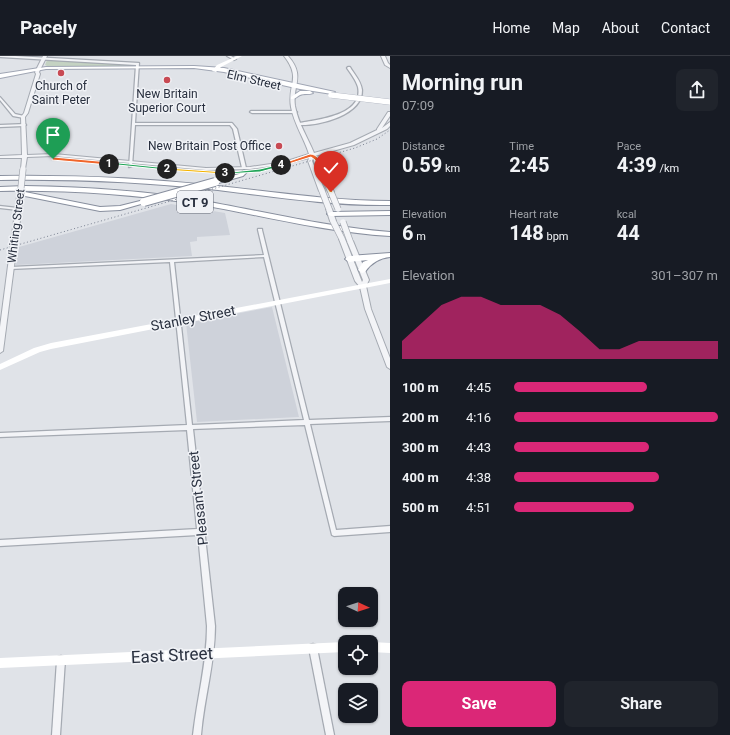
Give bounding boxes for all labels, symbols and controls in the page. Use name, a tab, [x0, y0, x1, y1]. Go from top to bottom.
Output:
text: Pacely	[20, 16, 77, 39]
text: Home	[492, 20, 530, 36]
text: Map	[552, 20, 580, 36]
text: About	[602, 20, 639, 36]
text: Contact	[661, 20, 710, 36]
street label: Elm Street	[226, 67, 282, 93]
marker: Church of Saint Peter	[56, 68, 66, 78]
button: share	[676, 69, 718, 111]
text: Morning run	[402, 70, 523, 95]
marker: New Britain Superior Court	[162, 75, 172, 85]
place label: Church of Saint Peter	[32, 79, 90, 107]
place label: New Britain Superior Court	[128, 87, 206, 115]
text: 07:09	[402, 98, 434, 113]
pin	[36, 118, 70, 159]
icon: arrive	[42, 124, 64, 146]
place label: New Britain Post Office	[148, 139, 271, 153]
text: Distance	[402, 140, 445, 153]
text: Time	[509, 140, 534, 153]
text: Pace	[617, 140, 641, 153]
marker: New Britain Post Office	[274, 141, 284, 151]
pin	[314, 151, 348, 192]
text: 0.59	[402, 153, 442, 177]
text: 2:45	[509, 153, 549, 177]
text: 4:39	[617, 153, 657, 177]
pin: 1	[99, 154, 119, 174]
pin: 4	[271, 155, 291, 175]
text: 1	[106, 157, 112, 170]
icon: check	[320, 157, 342, 179]
text: 4	[278, 158, 284, 171]
pin: 2	[157, 159, 177, 179]
text: 2	[164, 162, 170, 175]
text: km	[442, 162, 460, 175]
text: /km	[657, 162, 679, 175]
pin: 3	[215, 163, 235, 183]
text: 3	[222, 166, 228, 179]
street label: Whiting Street	[4, 188, 28, 264]
road number: CT 9	[177, 191, 213, 213]
text: Elevation	[402, 208, 447, 221]
text: Heart rate	[509, 208, 558, 221]
text: kcal	[617, 208, 637, 221]
text: 6	[402, 221, 413, 245]
text: 148	[509, 221, 544, 245]
text: 44	[617, 221, 640, 245]
text: m	[413, 230, 426, 243]
text: bpm	[544, 230, 569, 243]
text: Elevation	[402, 268, 455, 283]
text: 301–307 m	[651, 268, 718, 283]
street label: Stanley Street	[149, 302, 237, 334]
text: 100 m	[402, 380, 439, 395]
text: 4:45	[466, 380, 491, 395]
text: 200 m	[402, 410, 439, 425]
text: 4:16	[466, 410, 491, 425]
text: 300 m	[402, 440, 439, 455]
text: 4:43	[466, 440, 491, 455]
street label: Pleasant Street	[185, 450, 211, 546]
text: 400 m	[402, 470, 439, 485]
text: 4:38	[466, 470, 491, 485]
text: 500 m	[402, 500, 439, 515]
text: 4:51	[466, 500, 491, 515]
north arrow	[338, 587, 378, 627]
map controls	[338, 587, 378, 723]
button: locate	[338, 635, 378, 675]
street label: East Street	[130, 643, 214, 667]
button: Save	[402, 681, 556, 727]
button: Share	[564, 681, 718, 727]
button: layers	[338, 683, 378, 723]

